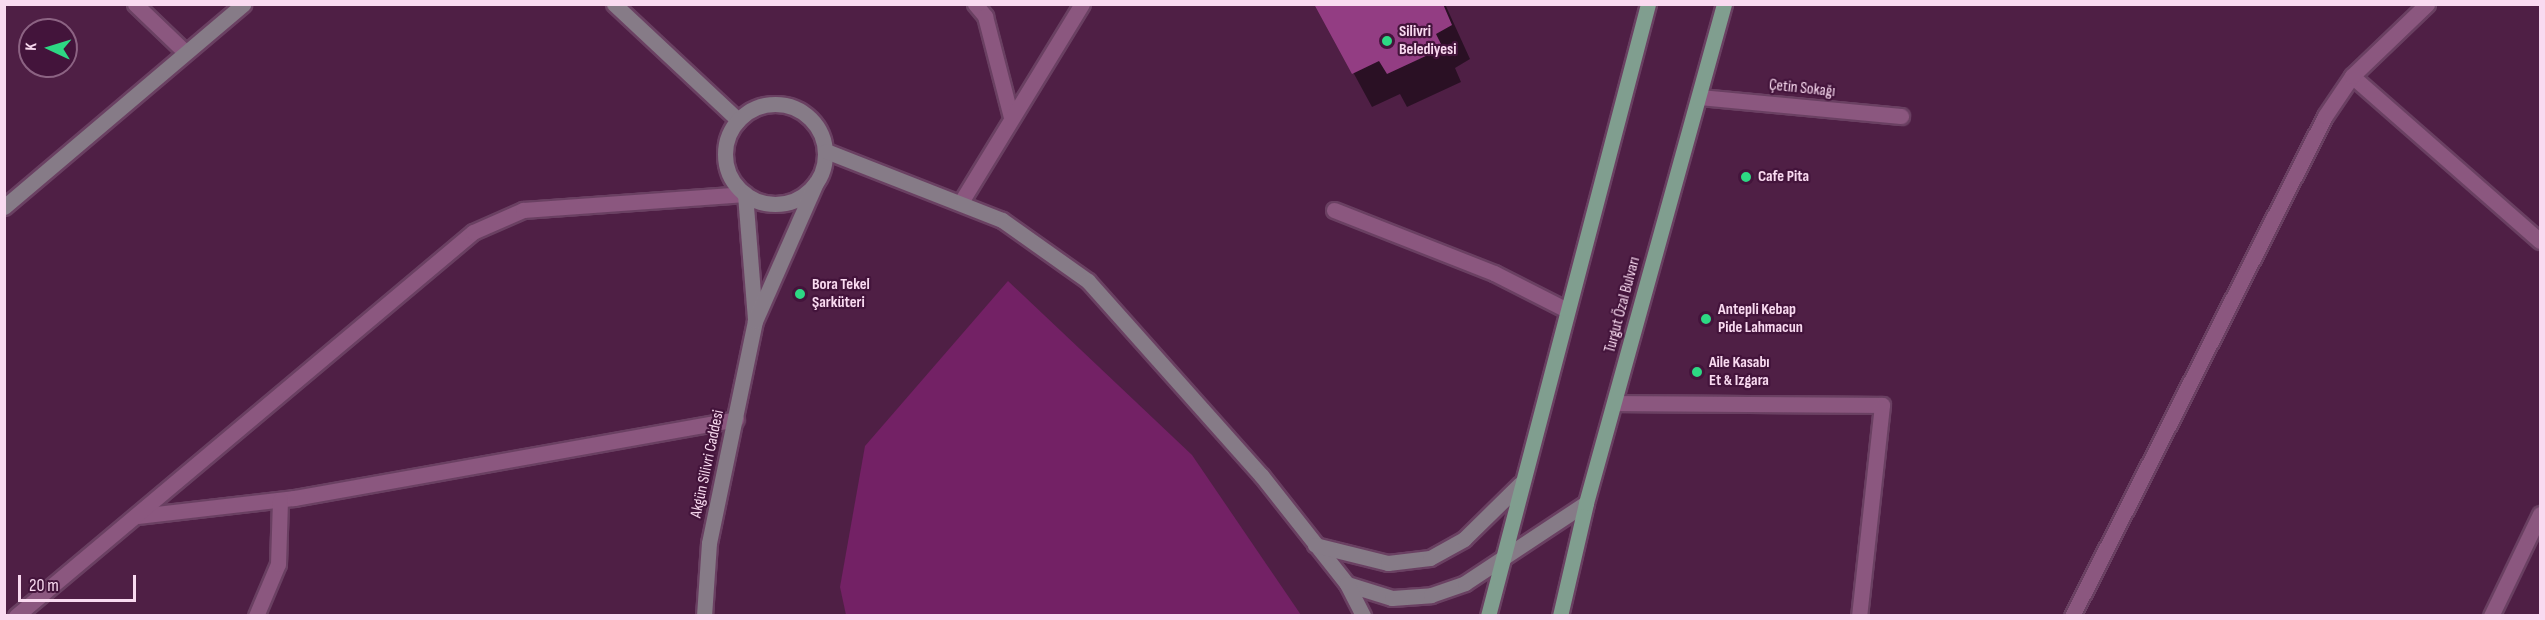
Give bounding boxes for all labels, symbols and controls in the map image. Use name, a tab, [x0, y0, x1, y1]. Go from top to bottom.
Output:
north arrow	[18, 18, 78, 78]
place label: Silivri Belediyesi	[1399, 22, 1457, 60]
marker: Silivri Belediyesi	[1380, 34, 1394, 48]
text: K	[22, 42, 41, 51]
street label: Çetin Sokağı	[1768, 76, 1836, 102]
place label: Cafe Pita	[1758, 167, 1809, 187]
marker: Cafe Pita	[1739, 170, 1753, 184]
street label: Turgut Özal Bulvarı	[1601, 255, 1645, 355]
place label: Bora Tekel Şarküteri	[812, 275, 870, 313]
marker: Bora Tekel Şarküteri	[793, 287, 807, 301]
place label: Antepli Kebap Pide Lahmacun	[1718, 300, 1803, 338]
marker: Antepli Kebap Pide Lahmacun	[1699, 312, 1713, 326]
place label: Aile Kasabı Et & Izgara	[1709, 353, 1770, 391]
marker: Aile Kasabı Et & Izgara	[1690, 365, 1704, 379]
street label: Akgün Silivri Caddesi	[687, 408, 729, 520]
scale bar	[21, 563, 140, 601]
text: 20 m	[29, 575, 59, 596]

